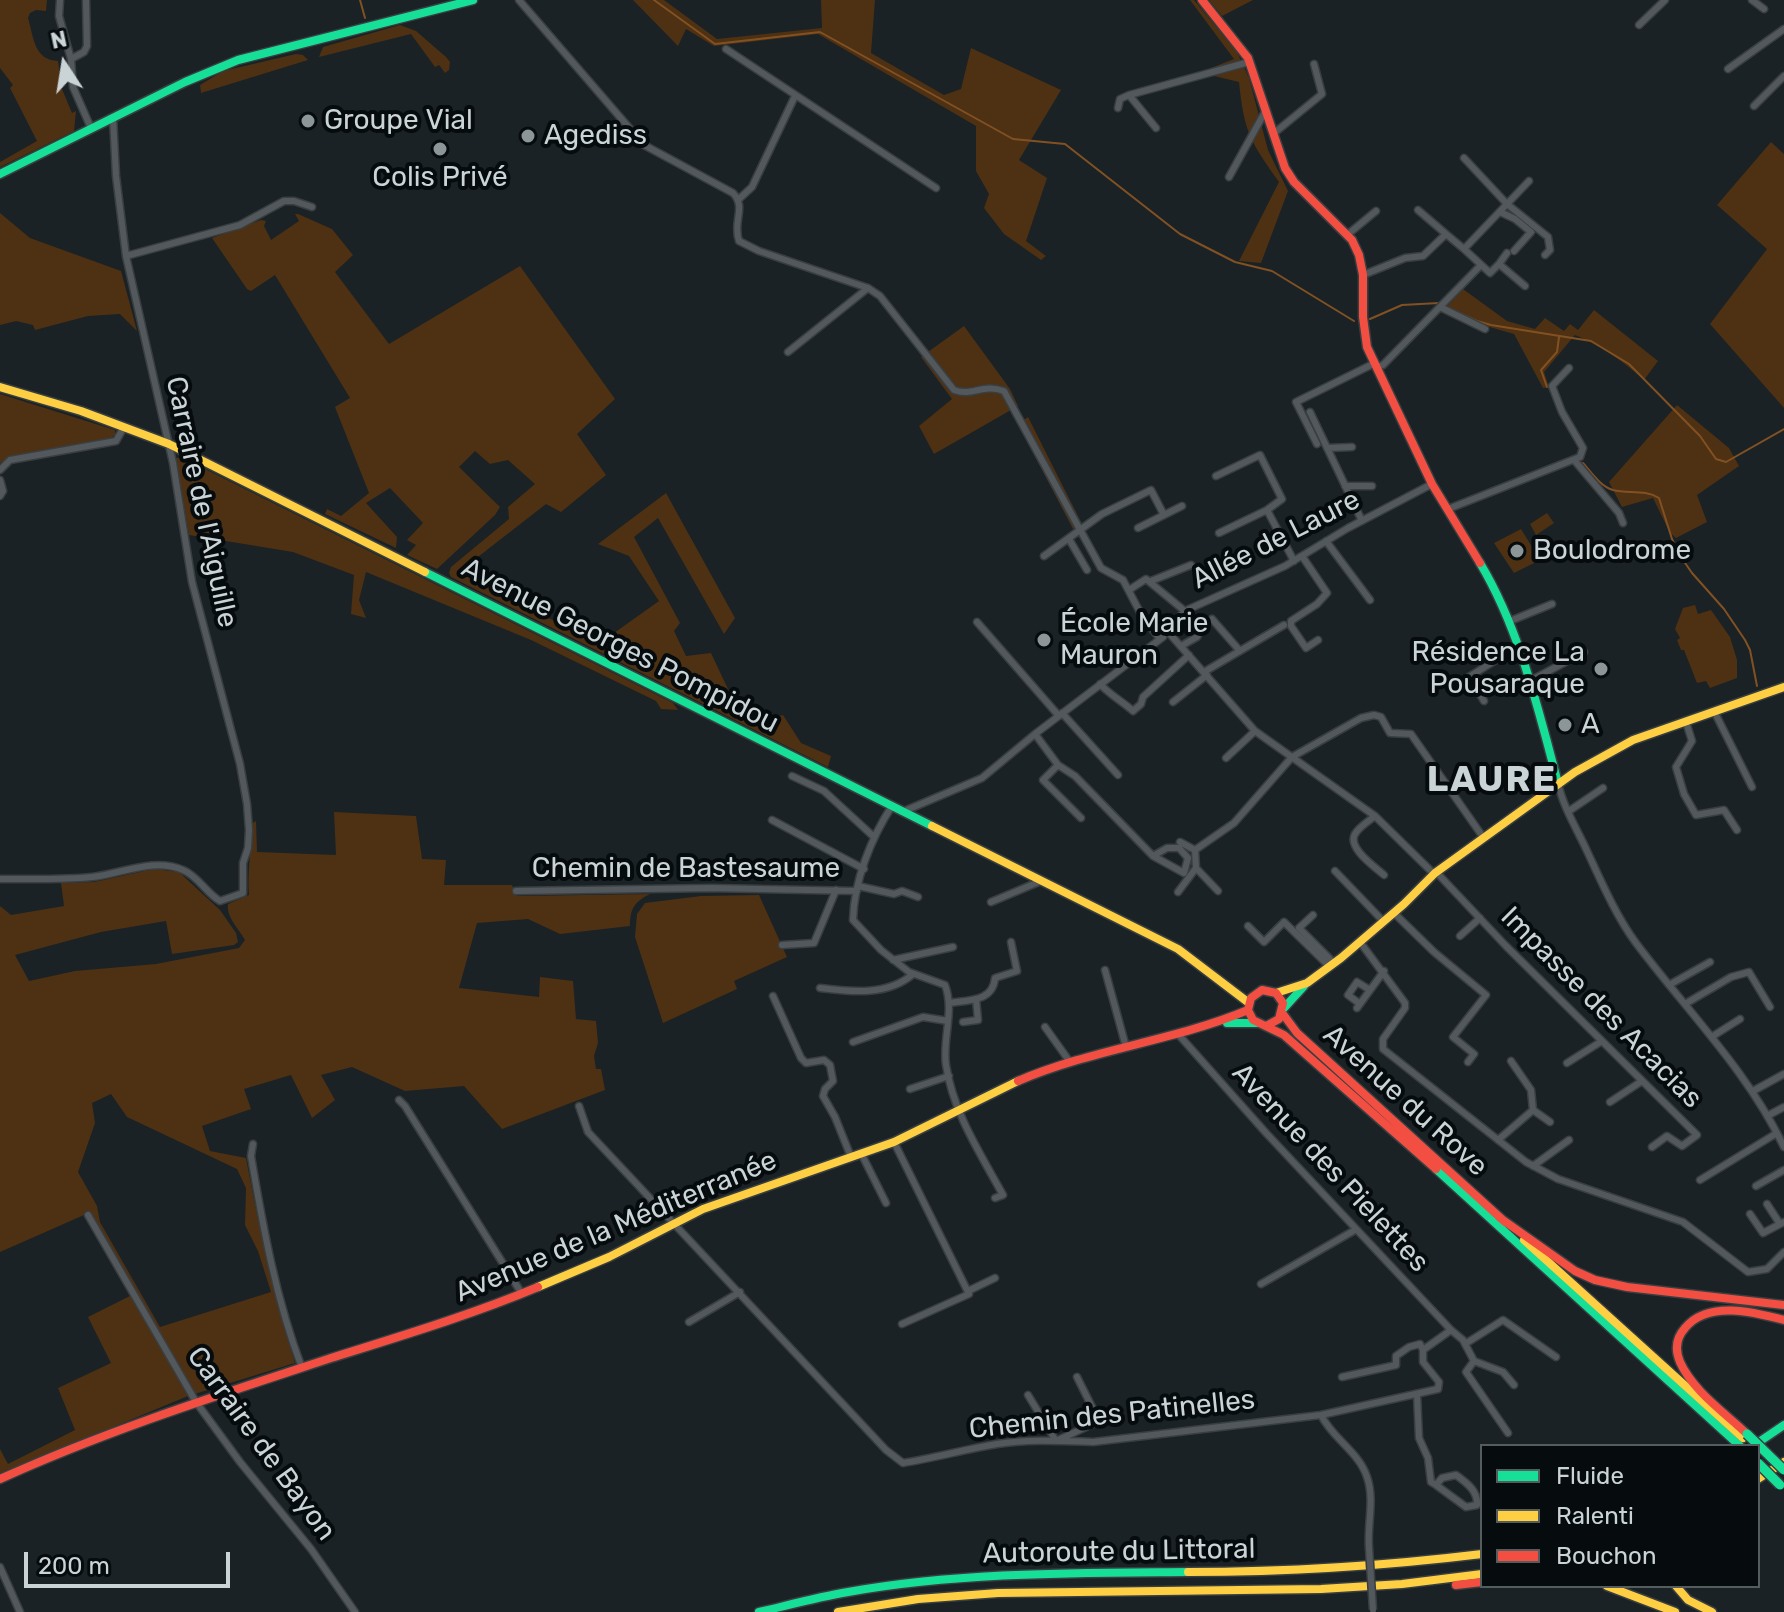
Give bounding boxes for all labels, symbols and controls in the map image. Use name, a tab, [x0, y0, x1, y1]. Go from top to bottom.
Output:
north arrow	[24, 24, 104, 104]
text: N	[48, 25, 69, 55]
place label: Groupe Vial	[324, 104, 473, 138]
marker: Groupe Vial	[299, 112, 317, 130]
place label: Agediss	[544, 119, 647, 153]
marker: Agediss	[519, 127, 537, 145]
marker: Colis Privé	[431, 140, 449, 158]
place label: Colis Privé	[372, 161, 508, 195]
street label: Carraire de l'Aiguille	[158, 373, 244, 631]
street label: Allée de Laure	[1186, 483, 1366, 597]
place label: Boulodrome	[1533, 534, 1691, 568]
marker: Boulodrome	[1508, 542, 1526, 560]
street label: Avenue Georges Pompidou	[456, 551, 784, 741]
place label: École Marie Mauron	[1060, 607, 1208, 673]
marker: École Marie Mauron	[1035, 631, 1053, 649]
place label: Résidence La Pousaraque	[1412, 636, 1585, 702]
marker: Résidence La Pousaraque	[1592, 660, 1610, 678]
place label: A	[1581, 708, 1600, 742]
marker: A	[1556, 716, 1574, 734]
district label: LAURE	[1427, 759, 1557, 803]
street label: Chemin de Bastesaume	[532, 852, 840, 886]
street label: Impasse des Acacias	[1493, 900, 1709, 1116]
street label: Avenue du Rove	[1316, 1018, 1494, 1184]
street label: Avenue des Pielettes	[1225, 1057, 1435, 1279]
street label: Avenue de la Méditerranée	[450, 1144, 782, 1310]
street label: Carraire de Bayon	[179, 1341, 343, 1547]
street label: Chemin des Patinelles	[967, 1383, 1257, 1447]
legend	[1480, 1444, 1760, 1588]
text: Fluide	[1556, 1462, 1624, 1490]
text: Ralenti	[1556, 1502, 1634, 1530]
street label: Autoroute du Littoral	[982, 1533, 1256, 1571]
scale bar	[28, 1536, 234, 1586]
text: Bouchon	[1556, 1542, 1656, 1570]
text: 200 m	[38, 1552, 110, 1580]

